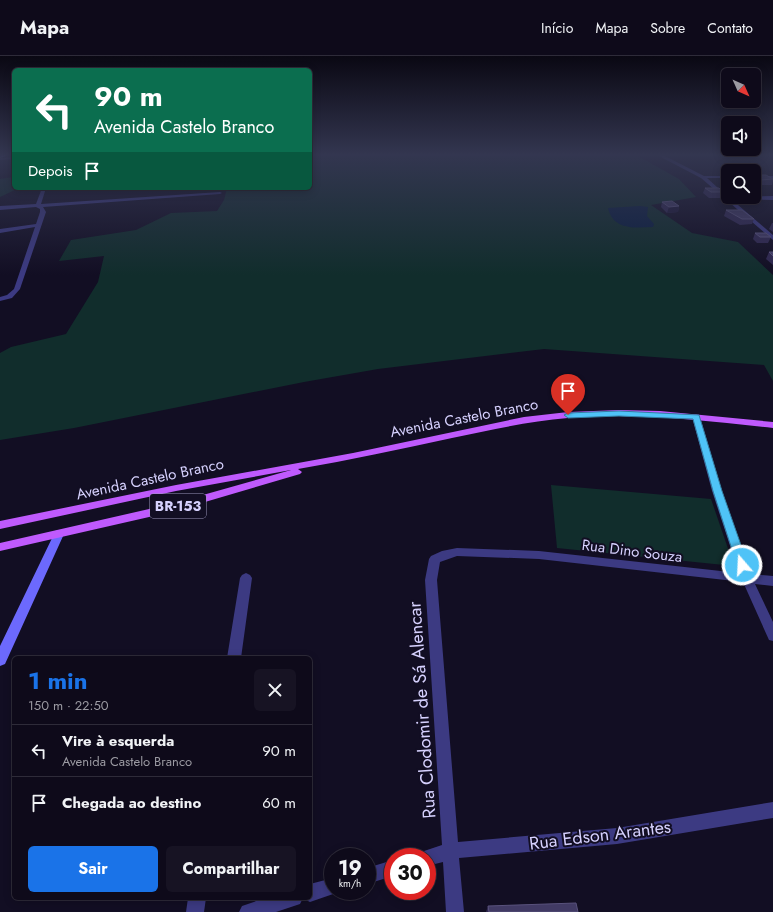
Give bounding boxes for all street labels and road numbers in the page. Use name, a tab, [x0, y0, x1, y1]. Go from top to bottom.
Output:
street label: Avenida Castelo Branco	[388, 393, 540, 443]
street label: Avenida Castelo Branco	[74, 453, 226, 505]
road number: BR-153	[150, 494, 206, 518]
street label: Rua Dino Souza	[581, 534, 683, 568]
street label: Rua Clodomir de Sá Alencar	[401, 600, 443, 819]
street label: Rua Edson Arantes	[528, 813, 672, 857]

